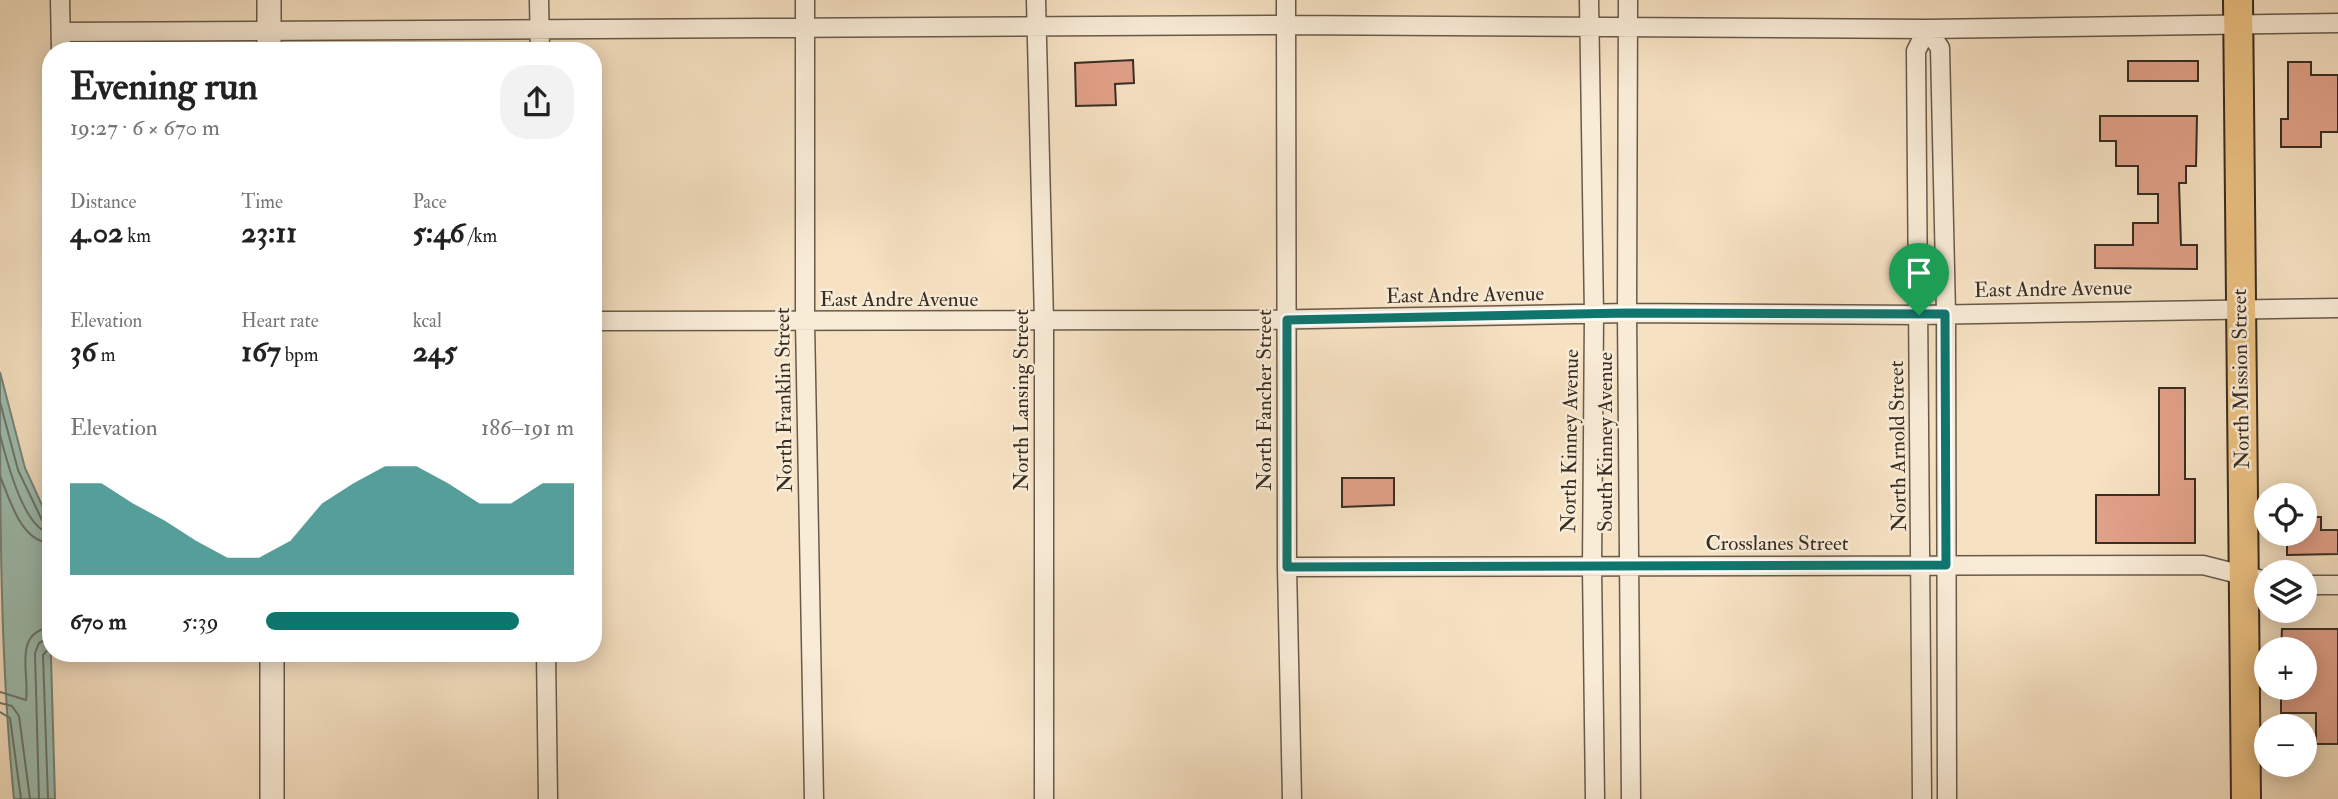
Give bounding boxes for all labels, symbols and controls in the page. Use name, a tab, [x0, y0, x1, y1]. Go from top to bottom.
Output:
text: Evening run	[70, 63, 258, 111]
button: share	[500, 65, 574, 139]
text: 19:27 · 6 × 670 m	[70, 113, 220, 142]
text: Distance	[70, 190, 136, 214]
text: Time	[241, 190, 283, 214]
text: Pace	[413, 190, 447, 214]
text: 4.02	[70, 214, 123, 251]
text: 23:11	[241, 214, 297, 251]
text: 5:46	[413, 214, 465, 251]
text: km	[123, 224, 151, 248]
text: /km	[465, 224, 497, 248]
pin	[1889, 243, 1949, 315]
icon: arrive	[1900, 254, 1938, 292]
street label: East Andre Avenue	[1974, 274, 2133, 304]
street label: East Andre Avenue	[1386, 280, 1545, 310]
street label: East Andre Avenue	[820, 286, 978, 313]
street label: North Mission Street	[2226, 288, 2256, 469]
street label: North Franklin Street	[769, 307, 799, 493]
text: Elevation	[70, 309, 142, 333]
text: Heart rate	[241, 309, 319, 333]
text: kcal	[413, 309, 442, 333]
street label: North Lansing Street	[1008, 309, 1035, 491]
street label: North Fancher Street	[1251, 309, 1278, 491]
text: 36	[70, 333, 97, 370]
text: 167	[241, 333, 281, 370]
text: 245	[413, 333, 457, 370]
text: m	[97, 343, 115, 367]
text: bpm	[281, 343, 318, 367]
street label: North Kinney Avenue	[1555, 349, 1585, 533]
street label: South Kinney Avenue	[1592, 352, 1619, 532]
street label: North Arnold Street	[1883, 360, 1913, 532]
text: Elevation	[70, 413, 158, 442]
text: 186–191 m	[481, 413, 574, 442]
map controls	[2254, 483, 2317, 777]
button: locate	[2254, 483, 2317, 546]
street label: Crosslanes Street	[1705, 530, 1849, 557]
button: layers	[2254, 560, 2317, 623]
text: 670 m	[70, 607, 127, 636]
text: 5:39	[182, 607, 218, 636]
button: +	[2254, 637, 2317, 700]
button: −	[2254, 714, 2317, 777]

